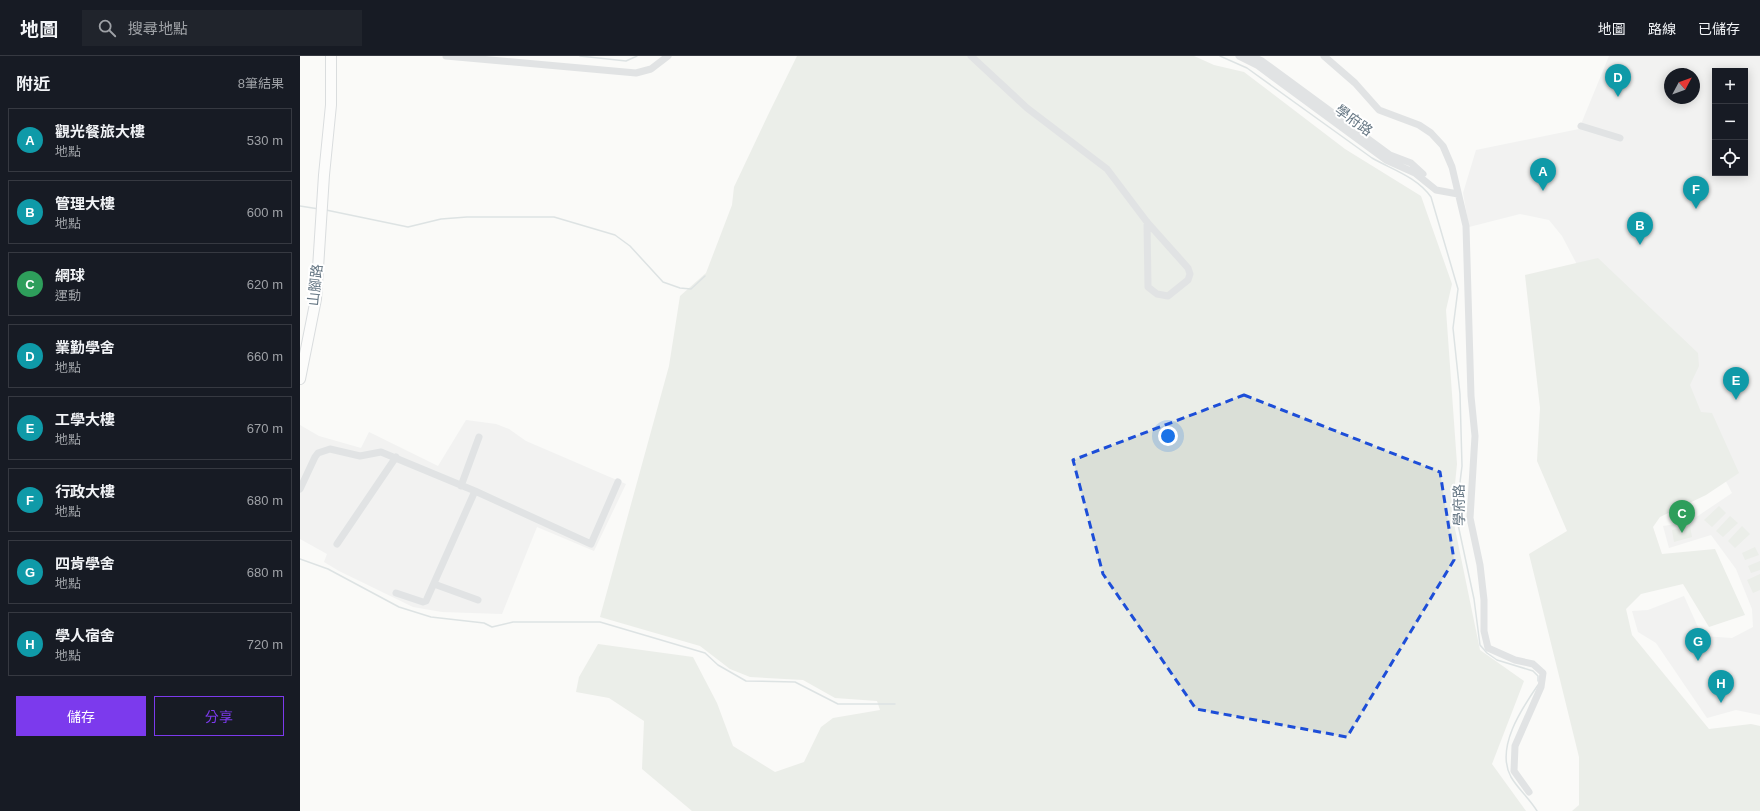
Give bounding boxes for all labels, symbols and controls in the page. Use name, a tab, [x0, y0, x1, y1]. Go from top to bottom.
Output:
search box	[82, 10, 362, 46]
icon: search	[96, 17, 118, 39]
text: 地圖	[20, 19, 58, 40]
text: 搜尋地點	[128, 20, 188, 37]
text: 地圖	[1598, 21, 1626, 37]
text: 路線	[1648, 21, 1676, 37]
text: 已儲存	[1698, 21, 1740, 37]
pin: D	[1605, 64, 1631, 97]
north arrow	[1664, 68, 1700, 104]
map controls	[1712, 68, 1748, 176]
button: +	[1712, 68, 1748, 104]
text: 附近	[16, 75, 50, 94]
text: 8筆結果	[238, 76, 284, 91]
street label: 學府路	[1332, 101, 1376, 139]
button: −	[1712, 104, 1748, 140]
text: 觀光餐旅大樓	[55, 123, 145, 140]
text: A	[25, 133, 35, 148]
text: 530 m	[247, 133, 283, 148]
button: locate	[1712, 140, 1748, 176]
text: 地點	[55, 144, 81, 159]
pin: A	[1530, 158, 1556, 191]
pin: F	[1683, 176, 1709, 209]
text: 管理大樓	[55, 195, 115, 212]
text: B	[25, 205, 35, 220]
text: 600 m	[247, 205, 283, 220]
pin: B	[1627, 212, 1653, 245]
text: 地點	[55, 216, 81, 231]
street label: 山腳路	[305, 263, 325, 307]
text: 網球	[55, 267, 85, 284]
text: C	[25, 277, 35, 292]
text: 620 m	[247, 277, 283, 292]
text: 運動	[55, 288, 81, 303]
text: 業勤學舍	[55, 339, 115, 356]
text: D	[25, 349, 35, 364]
text: 660 m	[247, 349, 283, 364]
text: 地點	[55, 360, 81, 375]
pin: E	[1723, 367, 1749, 400]
text: 工學大樓	[55, 411, 115, 428]
text: E	[26, 421, 34, 436]
text: 670 m	[247, 421, 283, 436]
your location	[1158, 426, 1178, 446]
text: 地點	[55, 432, 81, 447]
text: 行政大樓	[55, 483, 115, 500]
street label: 學府路	[1451, 484, 1467, 526]
text: F	[26, 493, 34, 508]
text: 680 m	[247, 493, 283, 508]
pin: C	[1669, 500, 1695, 533]
text: 地點	[55, 504, 81, 519]
text: 四肯學舍	[55, 555, 115, 572]
text: G	[25, 565, 35, 580]
text: 680 m	[247, 565, 283, 580]
text: 地點	[55, 576, 81, 591]
text: 學人宿舍	[55, 627, 115, 644]
pin: G	[1685, 628, 1711, 661]
text: H	[25, 637, 35, 652]
text: 720 m	[247, 637, 283, 652]
text: 地點	[55, 648, 81, 663]
pin: H	[1708, 670, 1734, 703]
button: 儲存	[16, 696, 146, 736]
button: 分享	[154, 696, 284, 736]

